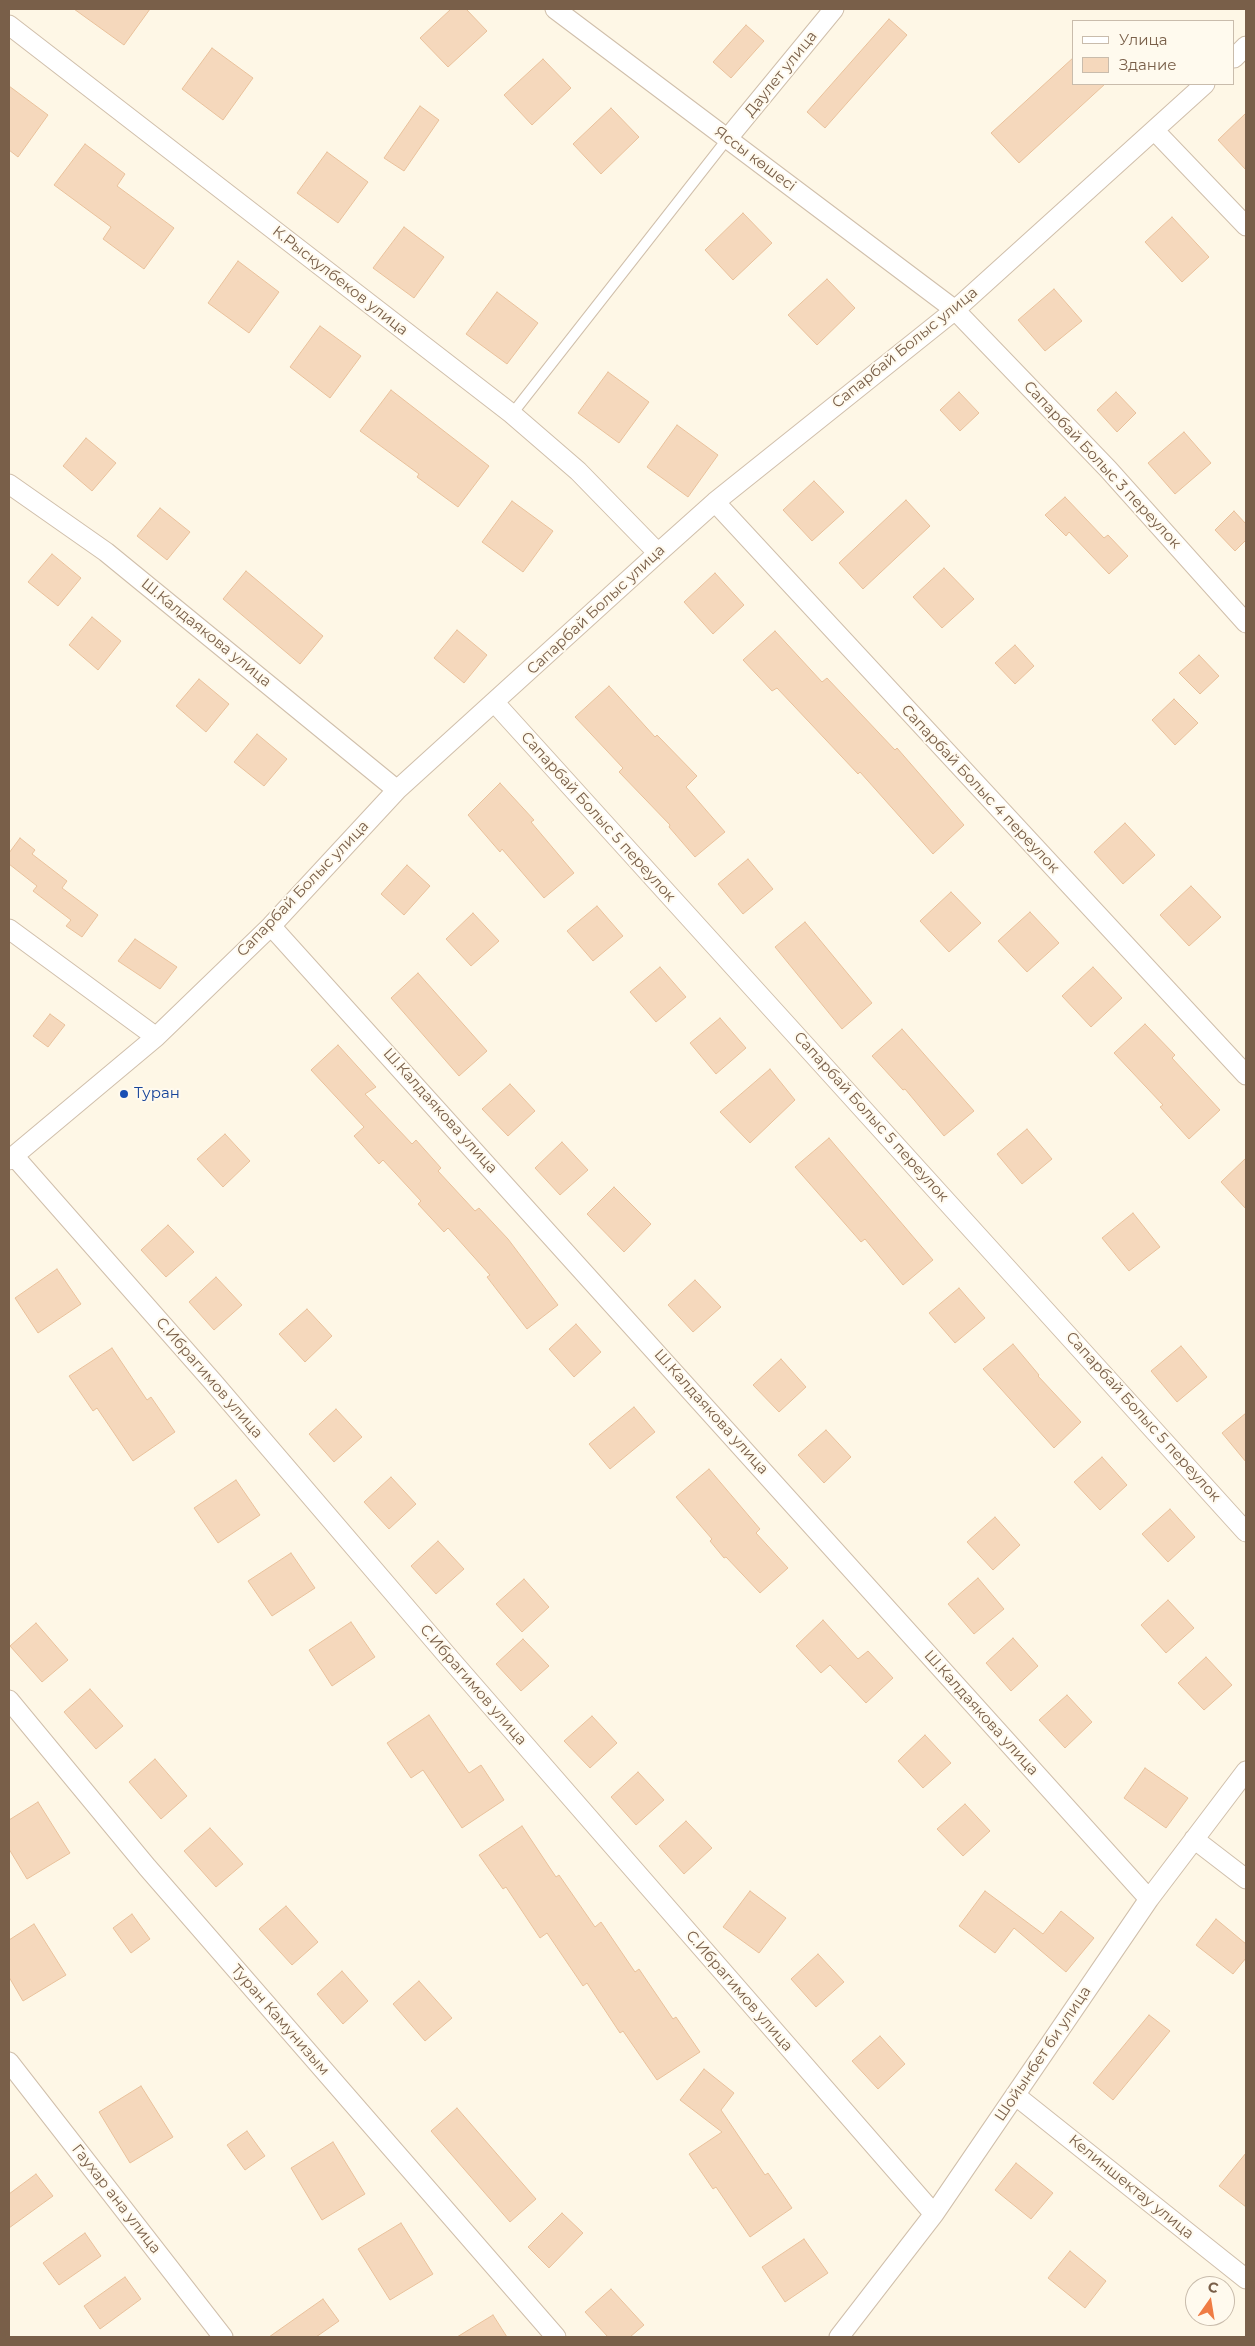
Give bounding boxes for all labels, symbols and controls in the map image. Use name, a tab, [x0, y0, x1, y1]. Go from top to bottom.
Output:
legend	[1072, 20, 1235, 85]
street label: Даулет улица	[741, 28, 821, 120]
text: Улица	[1119, 30, 1167, 49]
text: Здание	[1119, 55, 1177, 74]
street label: Яссы көшесі	[711, 123, 799, 195]
street label: К.Рыскулбеков улица	[269, 222, 411, 340]
street label: Сапарбай Болыс улица	[829, 284, 981, 412]
street label: Сапарбай Болыс 3 переулок	[1020, 378, 1184, 552]
street label: Сапарбай Болыс улица	[523, 541, 669, 679]
street label: Ш.Калдаякова улица	[137, 575, 275, 691]
street label: Сапарбай Болыс 4 переулок	[897, 701, 1063, 877]
street label: Сапарбай Болыс 5 переулок	[517, 728, 679, 906]
street label: Сапарбай Болыс улица	[233, 817, 373, 961]
street label: Сапарбай Болыс 5 переулок	[790, 1028, 952, 1206]
street label: Ш.Калдаякова улица	[379, 1045, 501, 1177]
place label: Туран	[134, 1085, 180, 1103]
marker: Туран	[118, 1088, 130, 1100]
street label: С.Ибрагимов улица	[152, 1314, 266, 1442]
street label: Сапарбай Болыс 5 переулок	[1062, 1328, 1224, 1506]
street label: Ш.Калдаякова улица	[650, 1346, 772, 1478]
street label: С.Ибрагимов улица	[416, 1621, 530, 1749]
street label: Ш.Калдаякова улица	[920, 1647, 1042, 1779]
street label: С.Ибрагимов улица	[682, 1927, 796, 2055]
street label: Туран Камунизым	[227, 1961, 333, 2079]
street label: Шойынбет би улица	[991, 1983, 1095, 2125]
street label: Келиншектау улица	[1065, 2131, 1197, 2243]
street label: Гаухар ана улица	[68, 2141, 164, 2257]
north arrow	[1185, 2276, 1235, 2326]
text: С	[1206, 2277, 1220, 2297]

